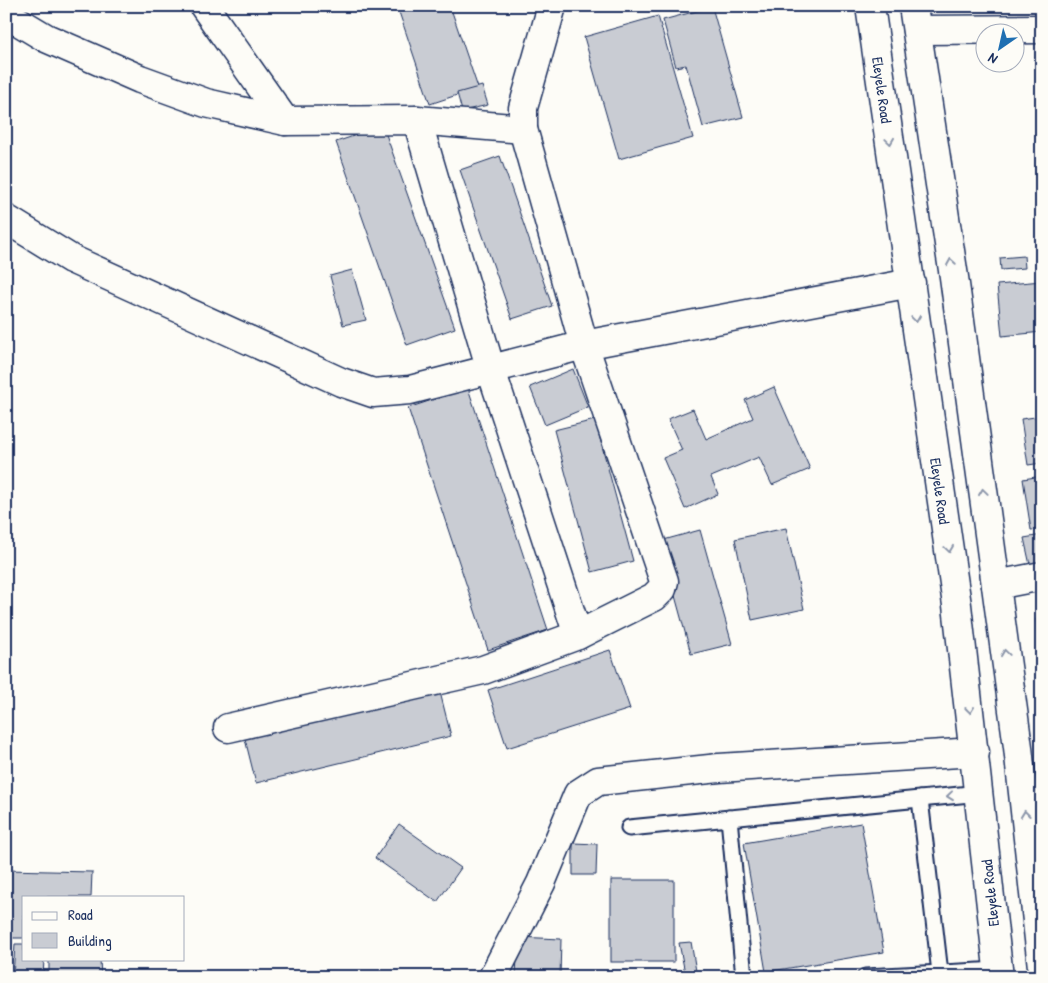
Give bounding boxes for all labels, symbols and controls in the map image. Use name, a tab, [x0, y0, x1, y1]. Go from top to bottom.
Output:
north arrow	[976, 22, 1026, 72]
text: N	[984, 49, 1001, 69]
street label: Eleyele Road	[867, 55, 897, 125]
one-way arrow	[884, 137, 895, 145]
one-way arrow	[947, 257, 957, 266]
one-way arrow	[910, 315, 921, 323]
street label: Eleyele Road	[925, 456, 955, 526]
one-way arrow	[978, 488, 989, 496]
one-way arrow	[943, 545, 953, 554]
one-way arrow	[1000, 649, 1011, 657]
one-way arrow	[964, 707, 975, 715]
one-way arrow	[946, 790, 954, 801]
one-way arrow	[1020, 810, 1031, 818]
street label: Eleyele Road	[976, 858, 1004, 927]
legend	[22, 896, 185, 960]
text: Road	[68, 904, 93, 925]
text: Building	[68, 930, 112, 951]

